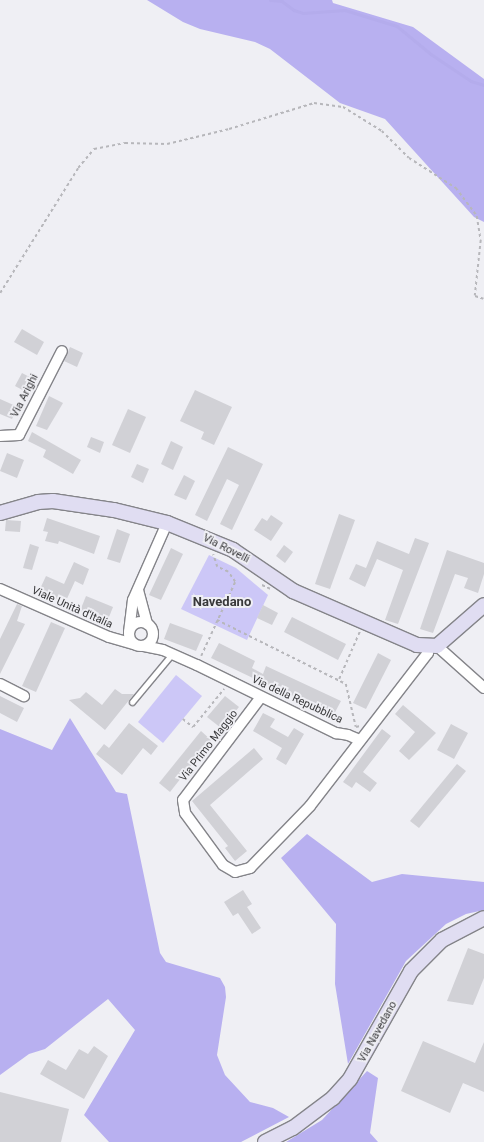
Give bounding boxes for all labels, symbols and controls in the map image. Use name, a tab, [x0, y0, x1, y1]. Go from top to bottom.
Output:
street label: Via Arighi	[8, 372, 42, 420]
street label: Via Rovelli	[201, 532, 251, 566]
street label: Viale Unità d'Italia	[30, 584, 114, 632]
district label: Navedano	[193, 594, 251, 610]
street label: Via della Repubblica	[249, 673, 345, 727]
street label: Via Primo Maggio	[177, 708, 241, 784]
street label: Via Navedano	[356, 999, 400, 1065]

